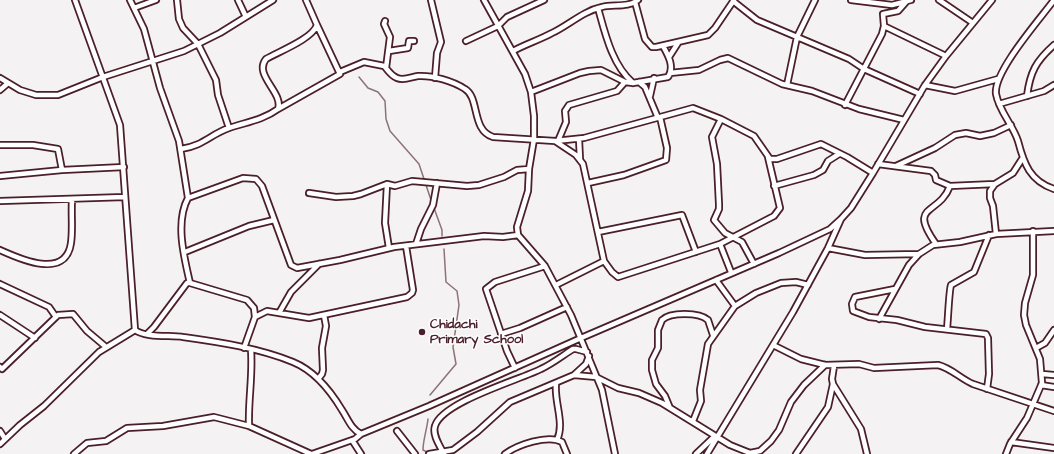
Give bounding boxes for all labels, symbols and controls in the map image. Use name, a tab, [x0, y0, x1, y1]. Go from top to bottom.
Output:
place label: Chidachi Primary School	[430, 317, 523, 348]
marker: Chidachi Primary School	[417, 327, 427, 337]

